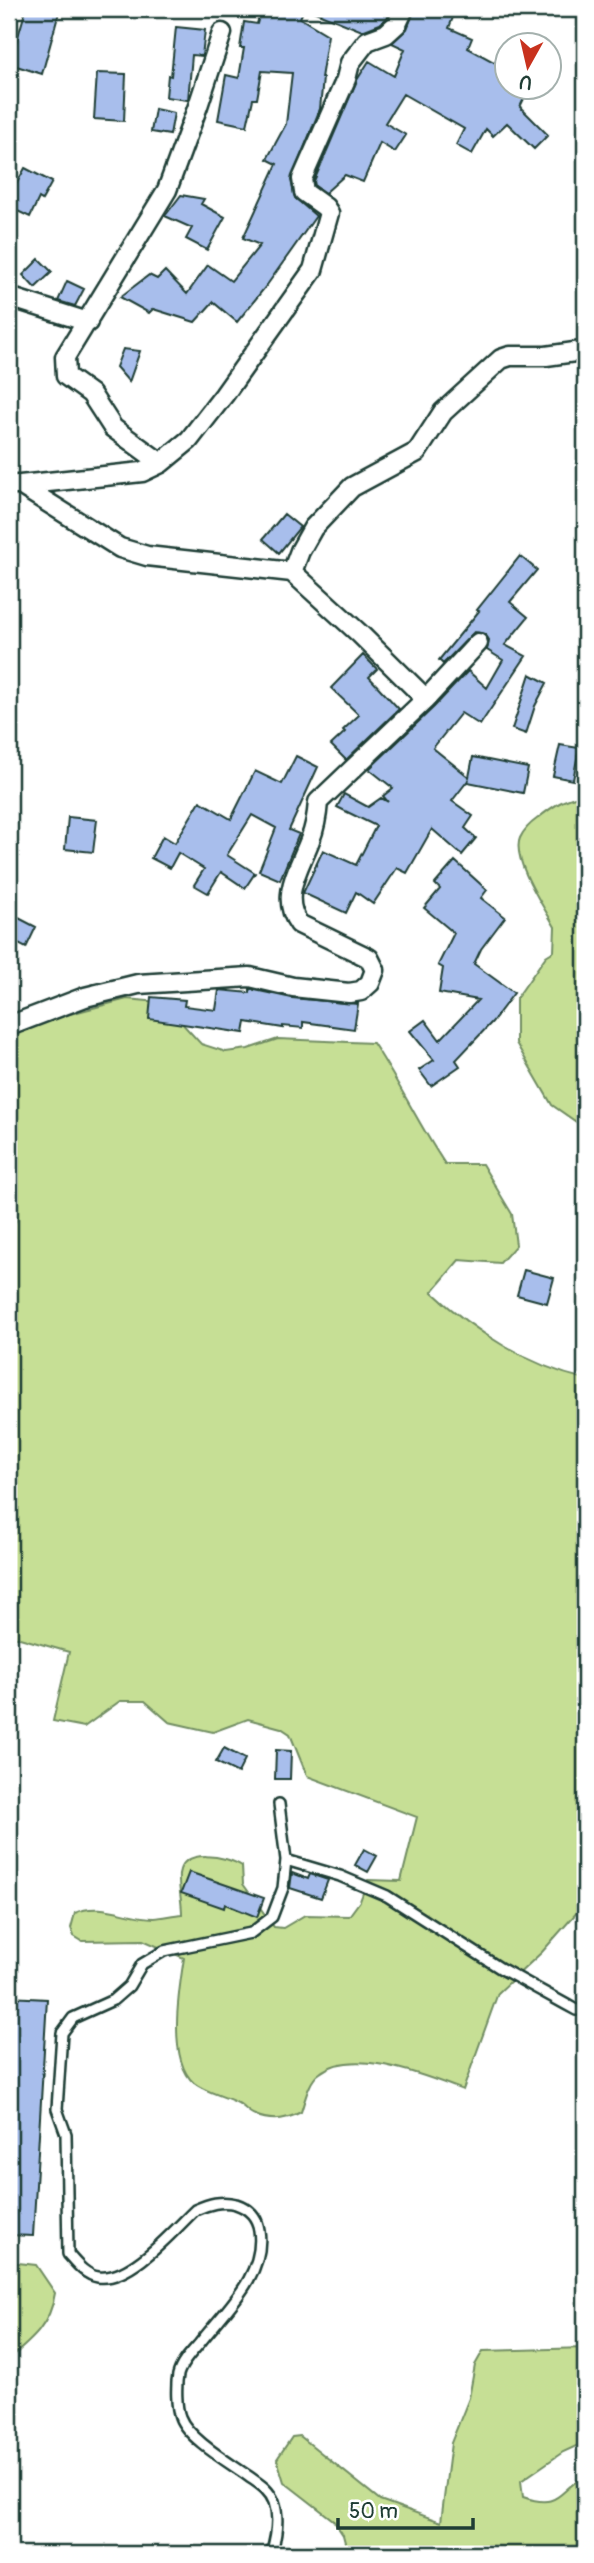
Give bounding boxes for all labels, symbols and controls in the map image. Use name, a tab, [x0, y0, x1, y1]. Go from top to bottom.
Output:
north arrow	[492, 32, 562, 102]
text: U	[518, 69, 534, 95]
scale bar	[338, 2486, 473, 2530]
text: 50 m	[349, 2498, 398, 2525]

